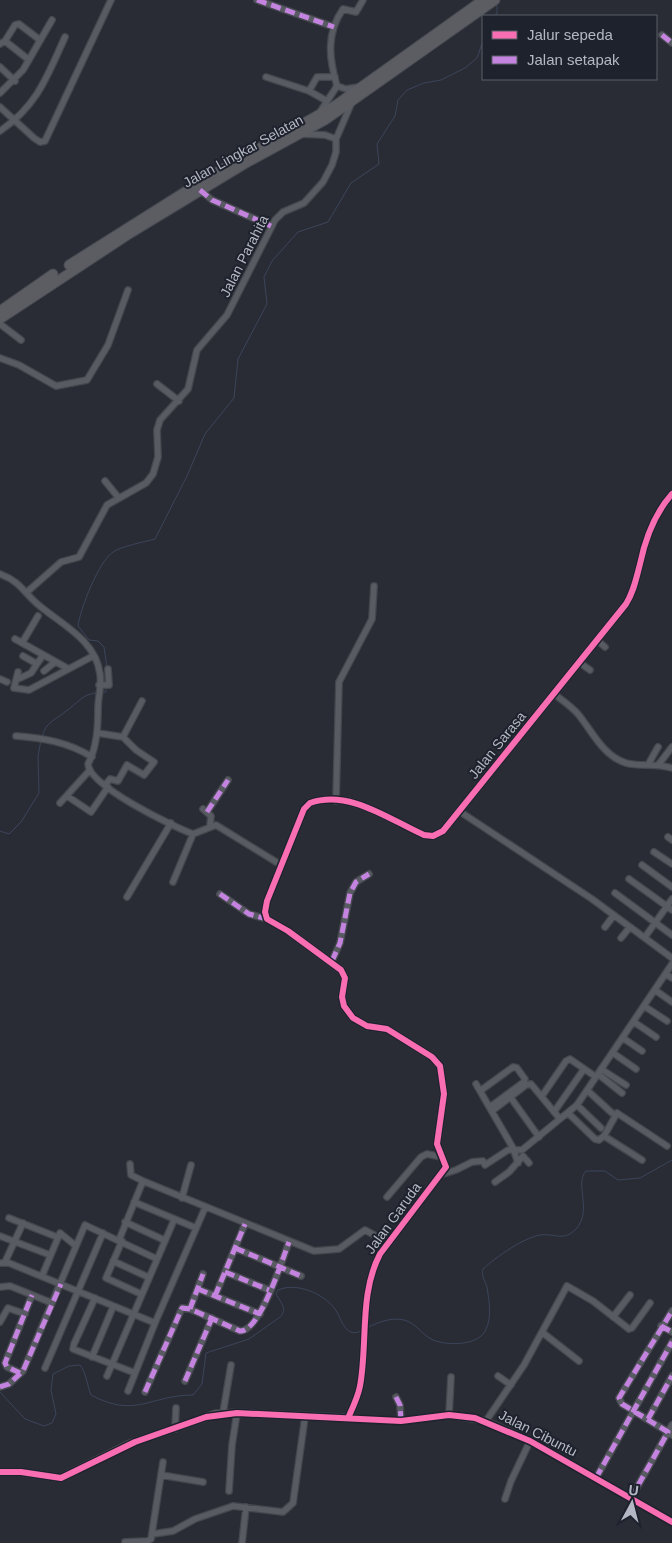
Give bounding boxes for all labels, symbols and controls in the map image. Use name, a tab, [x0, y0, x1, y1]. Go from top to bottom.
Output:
legend	[482, 15, 657, 80]
text: Jalur sepeda	[527, 26, 614, 43]
text: Jalan setapak	[527, 51, 620, 68]
street label: Jalan Lingkar Selatan	[180, 111, 306, 191]
street label: Jalan Parahita	[217, 212, 272, 300]
street label: Jalan Sarasa	[465, 708, 529, 782]
street label: Jalan Garuda	[362, 1179, 424, 1257]
street label: Jalan Cibuntu	[496, 1406, 580, 1460]
north arrow	[607, 1478, 657, 1528]
text: U	[628, 1482, 640, 1499]

